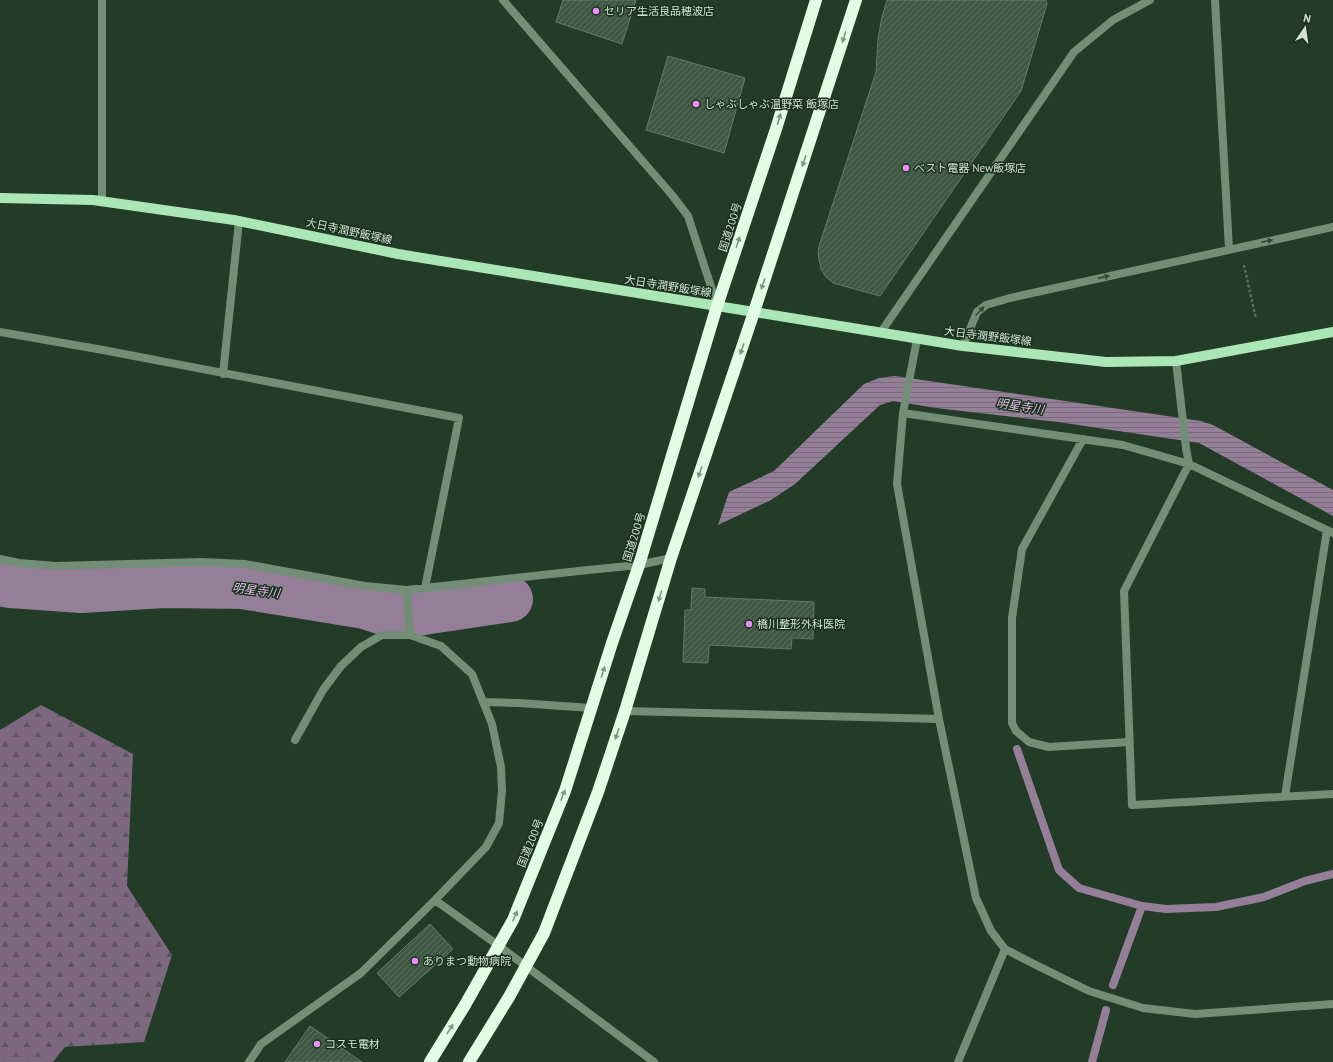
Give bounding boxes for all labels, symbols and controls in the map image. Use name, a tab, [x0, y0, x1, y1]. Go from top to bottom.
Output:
place label: セリア生活良品穂波店	[604, 4, 714, 18]
marker: セリア生活良品穂波店	[591, 6, 601, 16]
north arrow	[1285, 8, 1325, 48]
text: N	[1302, 11, 1312, 26]
one-way arrow	[841, 31, 847, 43]
place label: しゃぶしゃぶ温野菜 飯塚店	[704, 97, 839, 111]
marker: しゃぶしゃぶ温野菜 飯塚店	[691, 99, 701, 109]
one-way arrow	[776, 113, 782, 125]
one-way arrow	[801, 155, 807, 167]
place label: ベスト電器 New飯塚店	[914, 161, 1026, 175]
marker: ベスト電器 New飯塚店	[901, 163, 911, 173]
street label: 国道200号	[715, 201, 745, 253]
street label: 大日寺潤野飯塚線	[305, 215, 393, 247]
one-way arrow	[735, 236, 741, 248]
one-way arrow	[1261, 237, 1273, 243]
street label: 大日寺潤野飯塚線	[623, 272, 713, 300]
one-way arrow	[1098, 273, 1110, 279]
one-way arrow	[760, 279, 766, 291]
one-way arrow	[975, 307, 985, 316]
street label: 大日寺潤野飯塚線	[943, 324, 1033, 348]
one-way arrow	[738, 344, 744, 356]
water label: 明星寺川	[995, 395, 1047, 417]
one-way arrow	[697, 467, 703, 479]
street label: 国道200号	[620, 511, 648, 563]
water label: 明星寺川	[231, 580, 283, 601]
one-way arrow	[657, 590, 663, 602]
place label: 橋川整形外科医院	[757, 617, 845, 631]
marker: 橋川整形外科医院	[744, 619, 754, 629]
one-way arrow	[600, 665, 606, 677]
one-way arrow	[614, 728, 620, 740]
one-way arrow	[560, 790, 566, 801]
street label: 国道200号	[514, 817, 546, 869]
one-way arrow	[512, 910, 518, 922]
place label: ありまつ動物病院	[423, 954, 511, 968]
marker: ありまつ動物病院	[410, 956, 420, 966]
one-way arrow	[446, 1024, 454, 1034]
place label: コスモ電材	[325, 1037, 380, 1051]
marker: コスモ電材	[312, 1039, 322, 1049]

